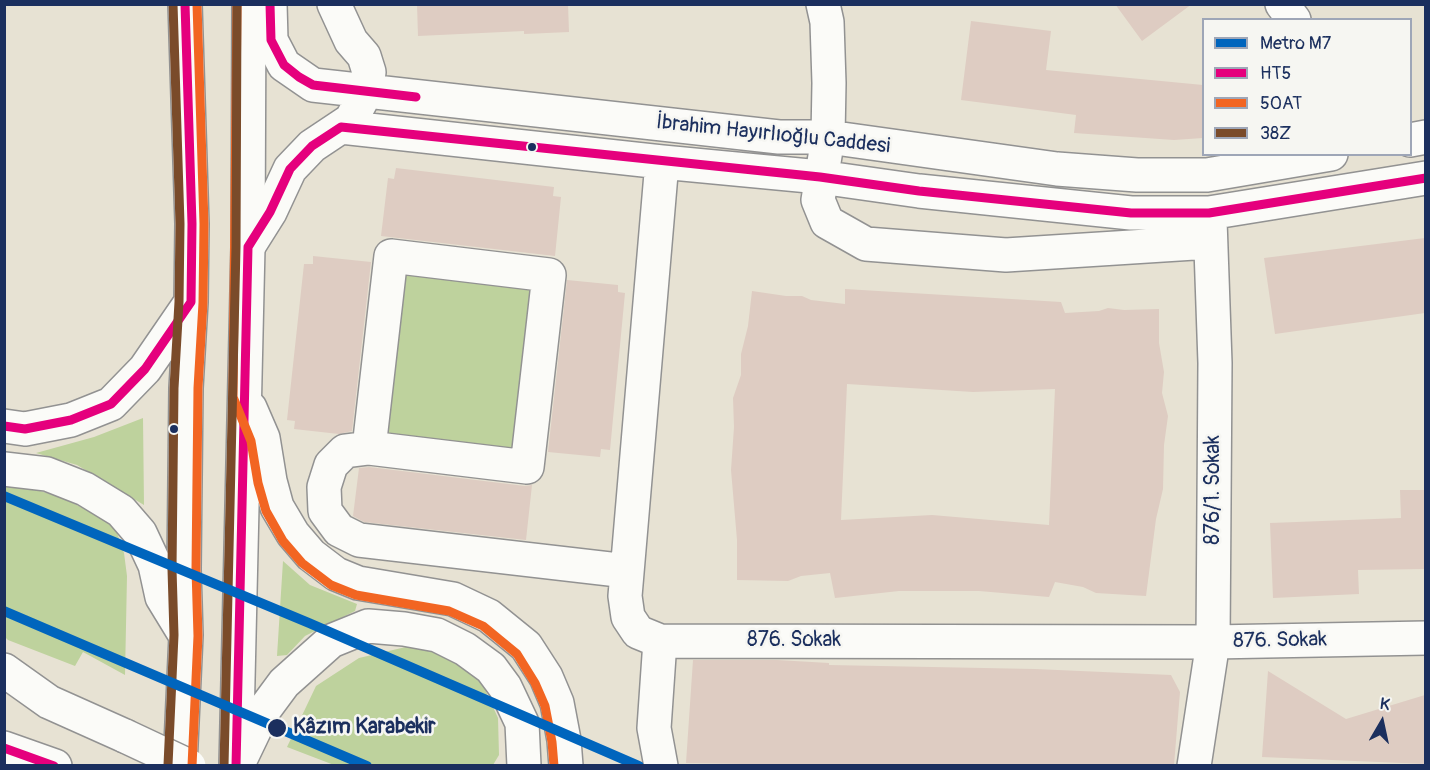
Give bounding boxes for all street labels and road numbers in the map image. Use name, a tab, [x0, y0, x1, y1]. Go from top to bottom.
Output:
street label: İbrahim Hayırlıoğlu Caddesi	[655, 110, 891, 160]
street label: 876/1. Sokak	[1201, 435, 1227, 545]
street label: 876. Sokak	[747, 628, 841, 654]
street label: 876. Sokak	[1233, 628, 1327, 654]

